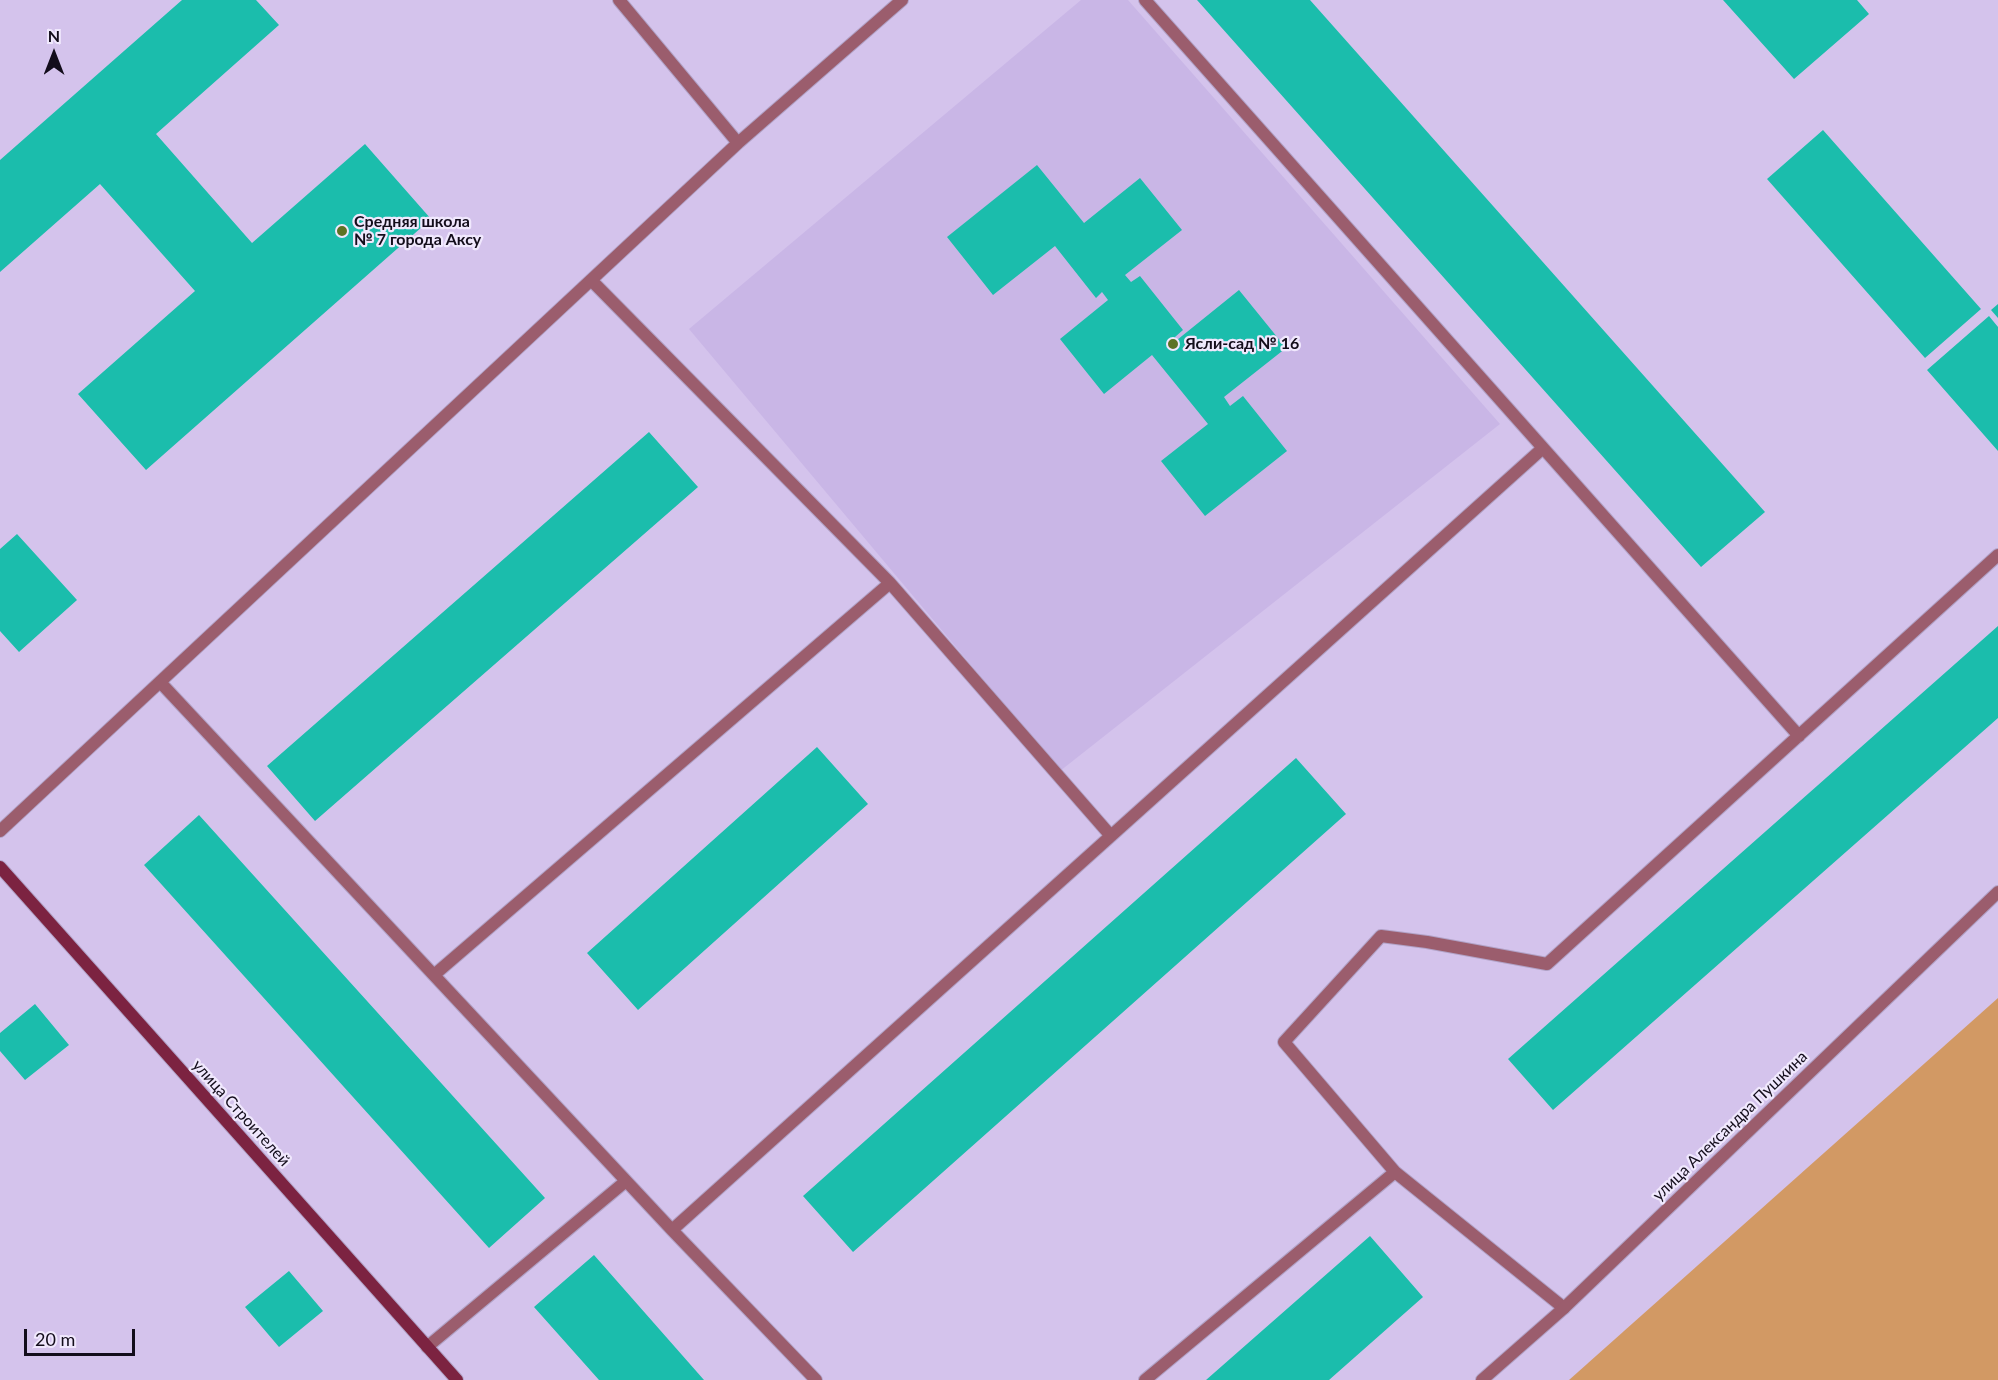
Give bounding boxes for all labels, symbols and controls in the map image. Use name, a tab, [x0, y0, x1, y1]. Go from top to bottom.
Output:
north arrow	[24, 24, 84, 84]
text: N	[48, 26, 60, 45]
place label: Средняя школа № 7 города Аксу	[354, 212, 481, 250]
marker: Средняя школа № 7 города Аксу	[335, 224, 349, 238]
place label: Ясли-сад № 16	[1185, 334, 1299, 354]
marker: Ясли-сад № 16	[1166, 337, 1180, 351]
street label: улица Александра Пушкина	[1649, 1047, 1811, 1205]
street label: улица Строителей	[188, 1056, 294, 1170]
scale bar	[27, 1317, 138, 1355]
text: 20 m	[35, 1328, 75, 1350]

